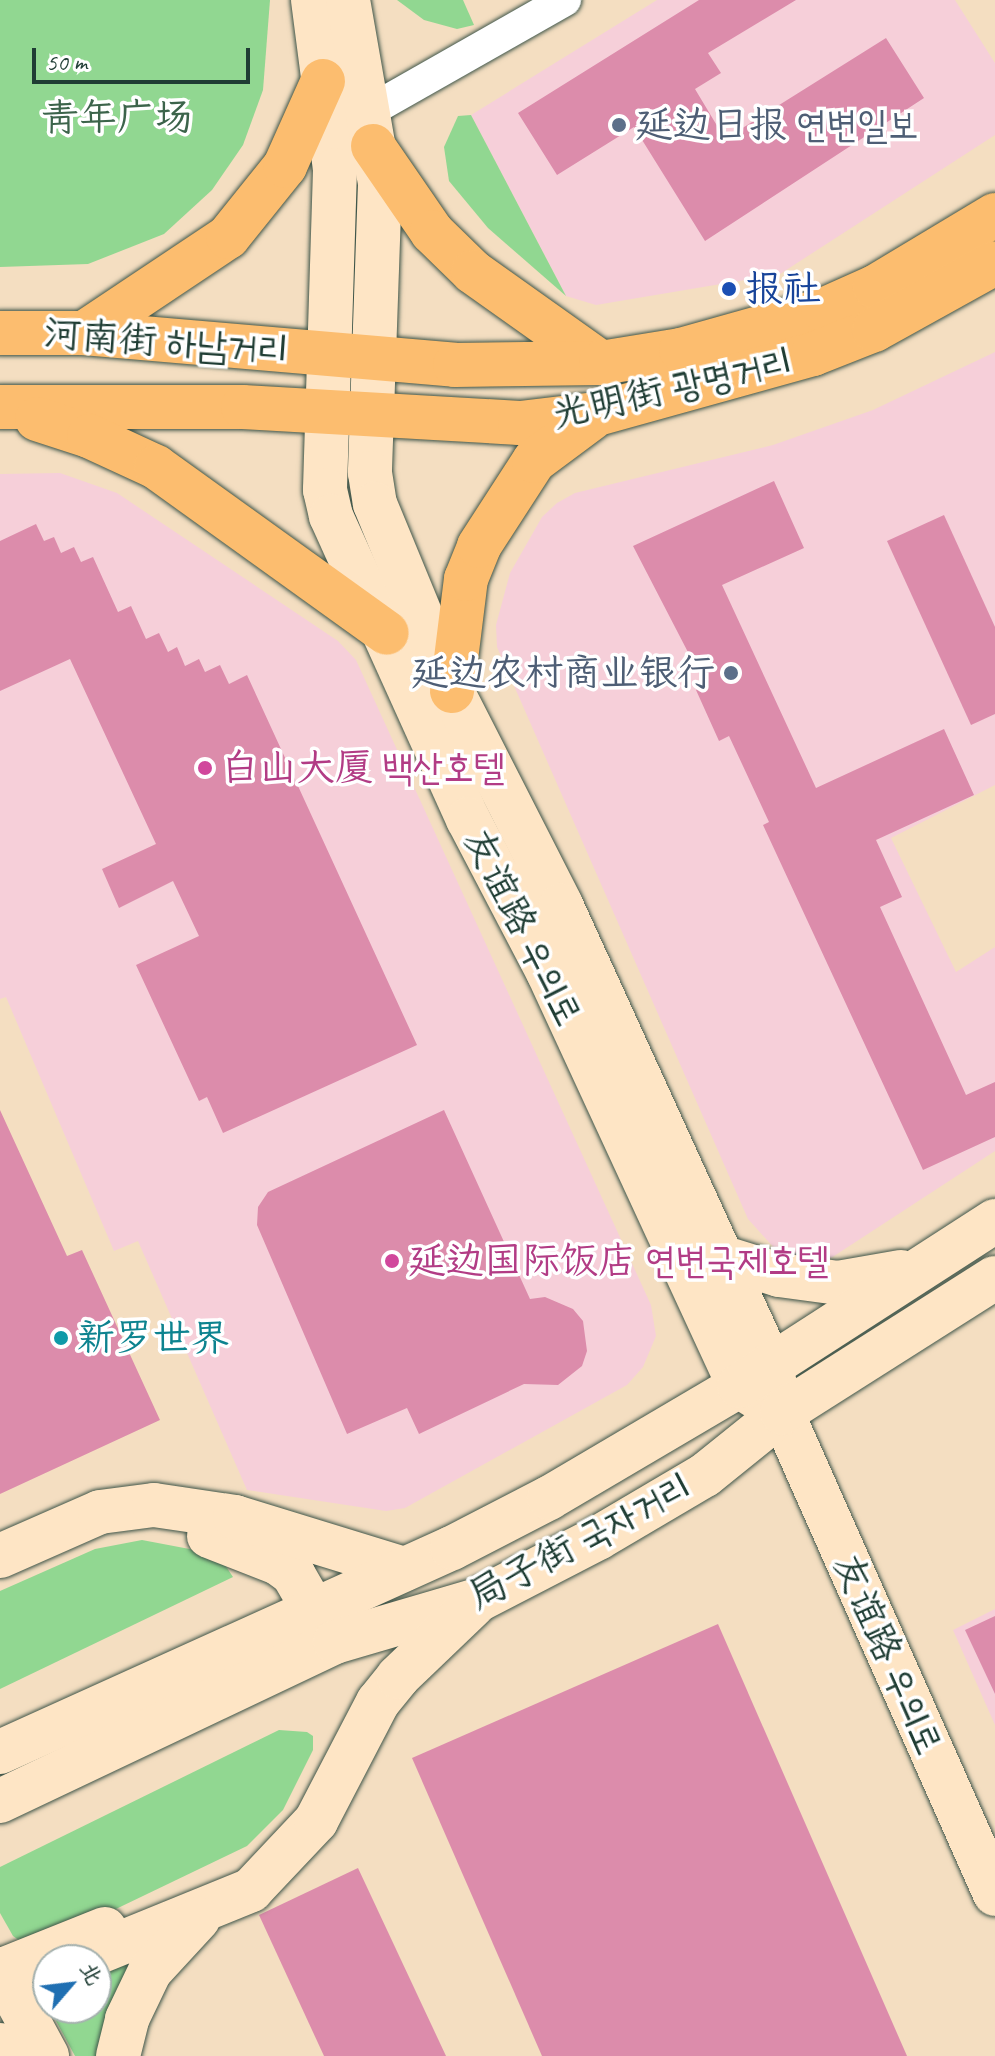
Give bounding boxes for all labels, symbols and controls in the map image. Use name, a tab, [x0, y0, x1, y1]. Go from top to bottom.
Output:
scale bar	[36, 32, 254, 82]
text: 50 m	[46, 47, 87, 77]
park label: 青年广场	[41, 95, 193, 141]
place label: 延边日报 연변일보	[635, 102, 919, 148]
marker: 延边日报 연변일보	[610, 116, 628, 134]
place label: 报社	[745, 266, 821, 312]
marker: 报社	[720, 280, 738, 298]
street label: 河南街 하남거리	[42, 311, 290, 373]
street label: 光明街 광명거리	[547, 338, 797, 438]
place label: 延边农村商业银行	[411, 650, 715, 696]
marker: 延边农村商业银行	[722, 664, 740, 682]
place label: 白山大厦 백산호텔	[221, 745, 505, 791]
marker: 白山大厦 백산호텔	[196, 759, 214, 777]
street label: 友谊路 우의로	[454, 821, 592, 1033]
place label: 延边国际饭店 연변국제호텔	[408, 1238, 829, 1284]
marker: 延边国际饭店 연변국제호텔	[383, 1252, 401, 1270]
place label: 新罗世界	[77, 1315, 229, 1361]
marker: 新罗世界	[52, 1329, 70, 1347]
street label: 局子街 국자거리	[461, 1463, 699, 1619]
street label: 友谊路 우의로	[823, 1547, 953, 1761]
north arrow	[32, 1944, 112, 2024]
text: 北	[74, 1957, 109, 1990]

